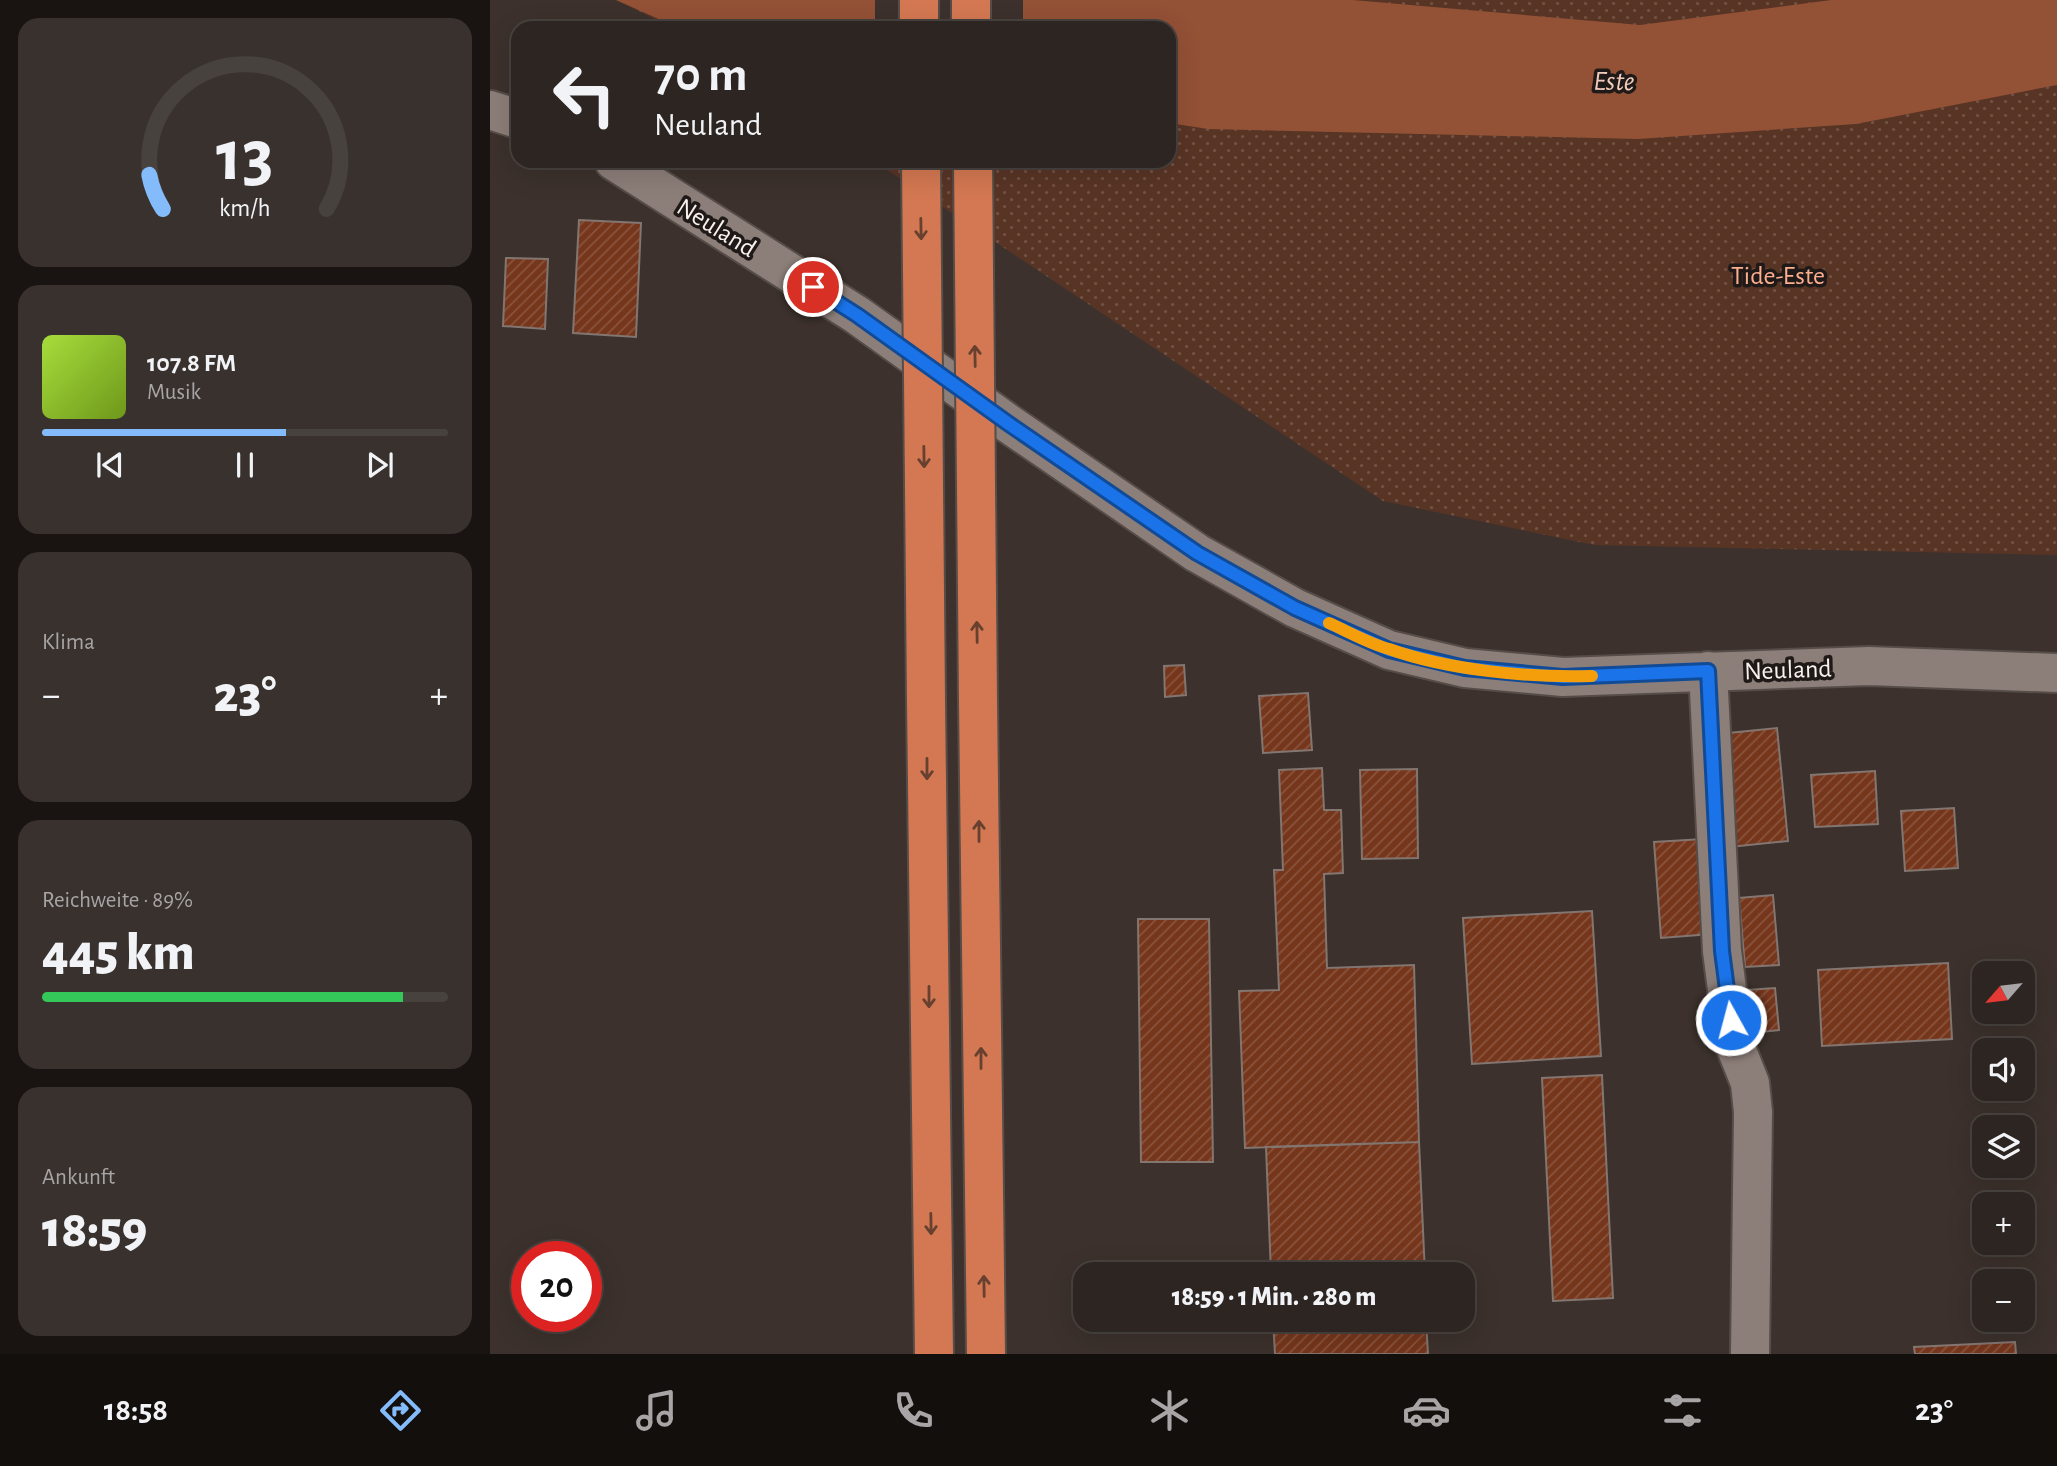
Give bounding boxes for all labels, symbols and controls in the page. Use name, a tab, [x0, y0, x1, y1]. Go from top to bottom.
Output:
icon: left	[539, 49, 630, 140]
text: 70 m	[654, 51, 748, 100]
water label: Este	[1593, 68, 1635, 96]
text: Neuland	[654, 109, 762, 141]
text: 13	[216, 121, 274, 194]
street label: Neuland	[672, 194, 760, 262]
text: km/h	[219, 195, 271, 220]
one-way arrow	[914, 217, 928, 240]
pin	[783, 257, 843, 317]
park label: Tide-Este	[1731, 263, 1825, 289]
icon: arrive	[794, 268, 832, 306]
one-way arrow	[968, 345, 982, 368]
text: 107.8 FM	[147, 350, 236, 376]
text: Musik	[147, 381, 201, 404]
one-way arrow	[917, 445, 931, 468]
icon: previous	[91, 446, 129, 484]
icon: pause	[226, 446, 264, 484]
icon: next	[361, 446, 399, 484]
one-way arrow	[971, 621, 984, 644]
text: Klima	[42, 631, 95, 654]
street label: Neuland	[1744, 655, 1832, 685]
text: 23°	[214, 669, 276, 721]
text: −	[42, 677, 60, 715]
text: +	[430, 677, 448, 715]
one-way arrow	[920, 757, 934, 780]
one-way arrow	[972, 820, 986, 843]
text: Reichweite · 89%	[42, 889, 193, 912]
text: 445 km	[42, 927, 195, 979]
north arrow	[1972, 961, 2035, 1024]
map controls	[1972, 961, 2035, 1332]
position arrow	[1694, 983, 1768, 1057]
one-way arrow	[922, 985, 936, 1008]
button: sound	[1972, 1038, 2035, 1101]
one-way arrow	[974, 1047, 988, 1070]
button: layers	[1972, 1115, 2035, 1178]
text: Ankunft	[42, 1166, 115, 1189]
button: +	[1972, 1192, 2035, 1255]
text: 18:59	[42, 1204, 147, 1256]
one-way arrow	[924, 1212, 938, 1235]
speed limit sign: 20	[511, 1241, 602, 1332]
button: −	[1972, 1269, 2035, 1332]
one-way arrow	[978, 1275, 991, 1298]
text: 18:59 · 1 Min. · 280 m	[1172, 1284, 1376, 1310]
icon: directions	[376, 1386, 425, 1435]
icon: music	[632, 1386, 681, 1435]
icon: phone	[889, 1386, 938, 1435]
icon: climate	[1145, 1386, 1194, 1435]
icon: car	[1402, 1386, 1451, 1435]
icon: filters	[1658, 1386, 1707, 1435]
text: 18:58	[104, 1394, 168, 1426]
text: 23°	[1915, 1394, 1953, 1426]

